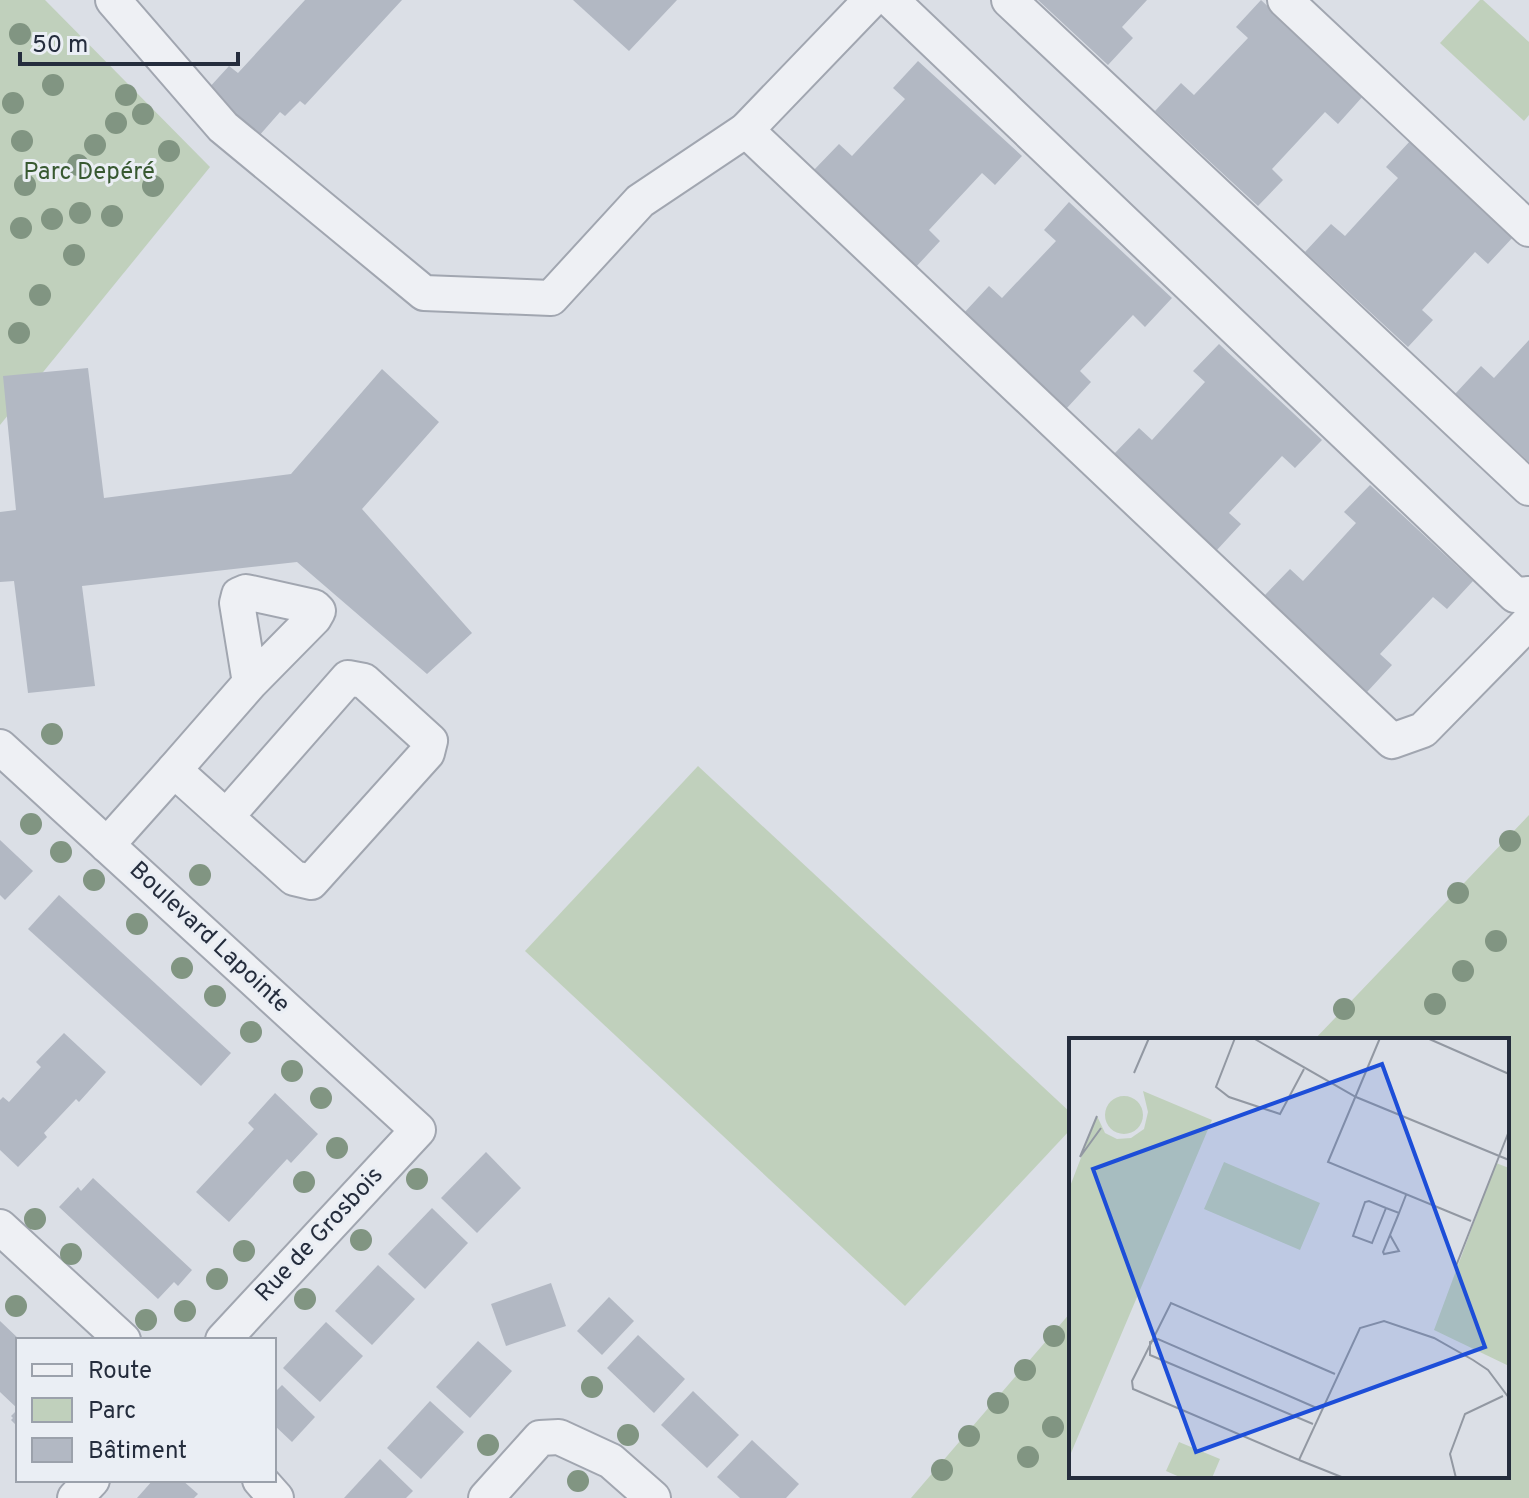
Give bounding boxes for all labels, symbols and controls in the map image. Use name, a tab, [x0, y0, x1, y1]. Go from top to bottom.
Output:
scale bar	[20, 16, 238, 66]
text: 50 m	[32, 31, 88, 61]
park label: Parc Depéré	[23, 158, 155, 188]
street label: Boulevard Lapointe	[122, 856, 296, 1020]
inset map	[1069, 1038, 1509, 1478]
street label: Rue de Grosbois	[250, 1161, 390, 1309]
legend	[16, 1338, 276, 1482]
text: Route	[88, 1357, 152, 1387]
text: Parc	[88, 1397, 136, 1427]
text: Bâtiment	[88, 1437, 187, 1467]

